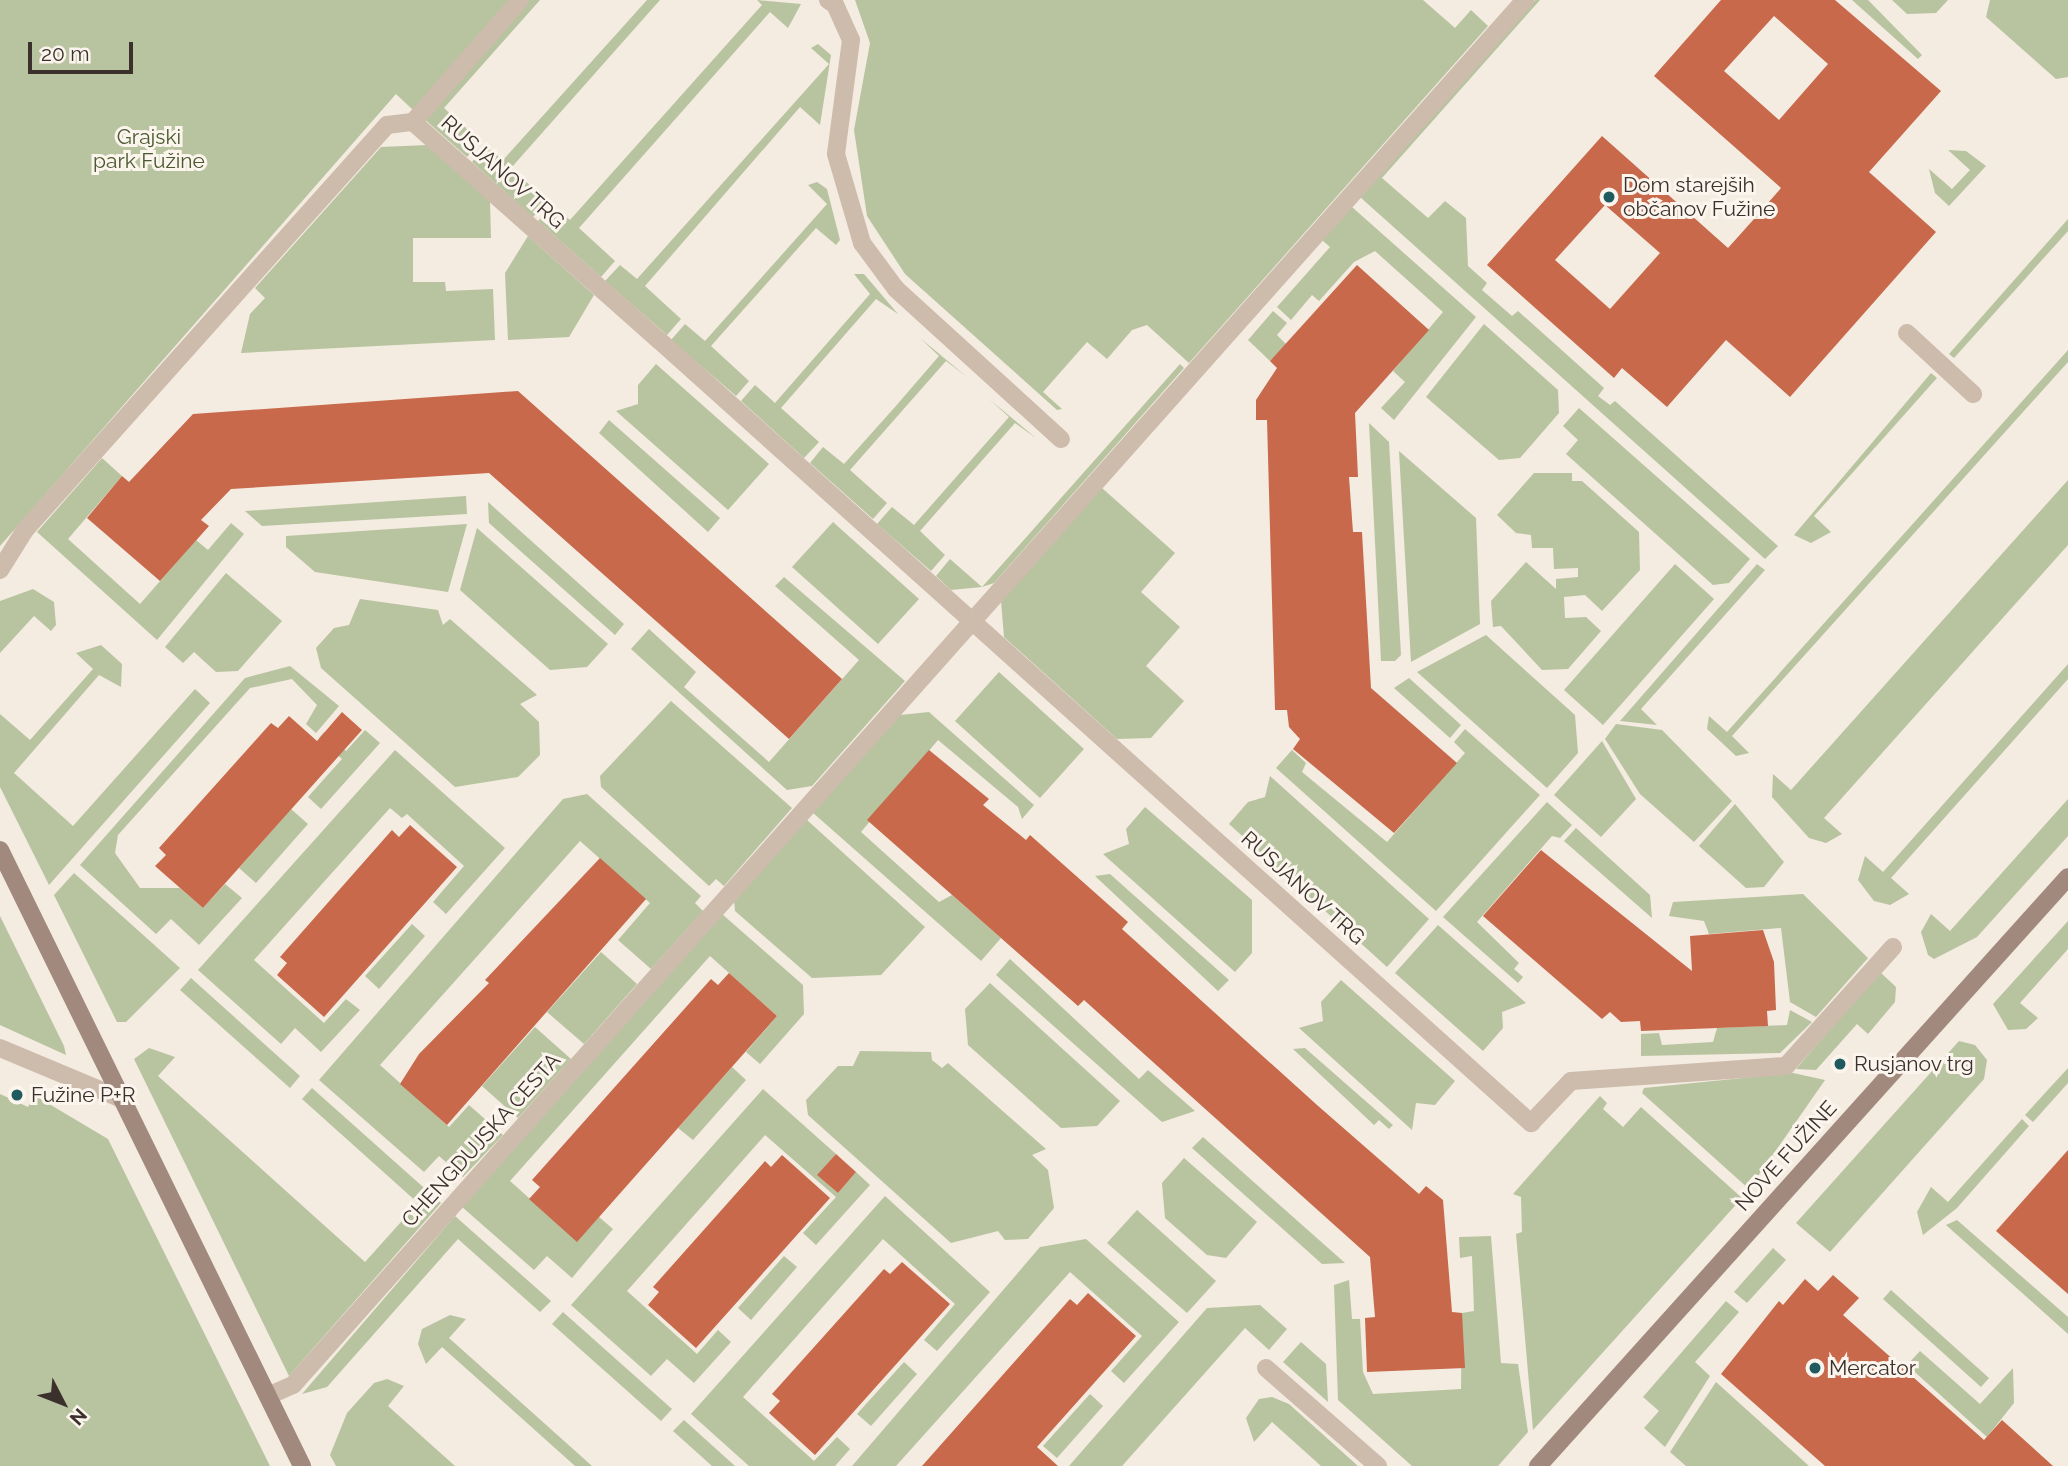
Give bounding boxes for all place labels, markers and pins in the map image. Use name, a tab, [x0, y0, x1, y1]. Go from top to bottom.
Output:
place label: Dom starejših občanov Fužine	[1623, 172, 1776, 222]
marker: Dom starejših občanov Fužine	[1601, 189, 1617, 205]
place label: Rusjanov trg	[1854, 1051, 1974, 1077]
marker: Rusjanov trg	[1832, 1056, 1848, 1072]
place label: Fužine P+R	[31, 1082, 135, 1108]
marker: Fužine P+R	[9, 1087, 25, 1103]
place label: Mercator	[1829, 1355, 1916, 1381]
marker: Mercator	[1807, 1360, 1823, 1376]

